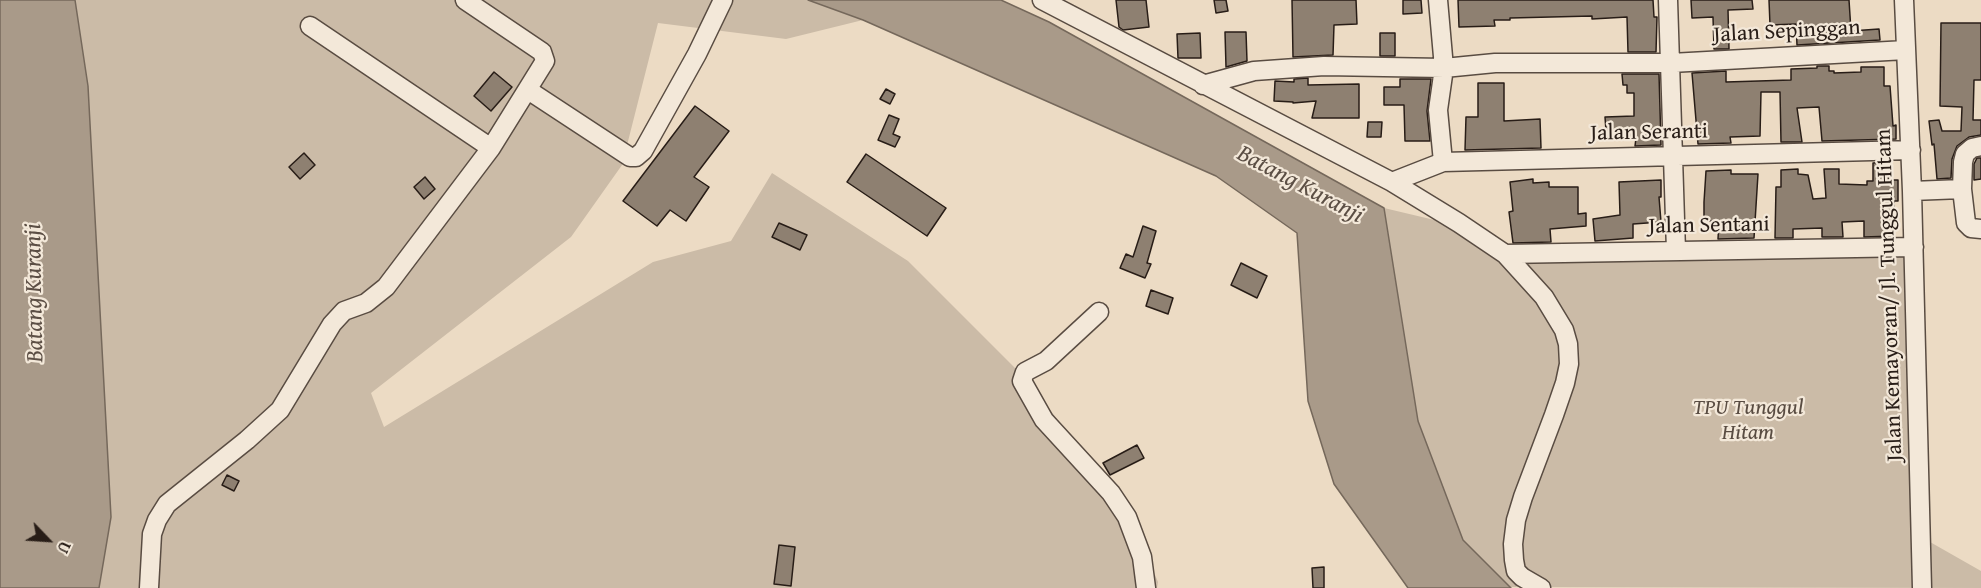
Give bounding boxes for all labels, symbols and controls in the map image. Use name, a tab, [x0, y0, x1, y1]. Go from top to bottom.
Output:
street label: Jalan Sepinggan	[1713, 15, 1861, 49]
street label: Jalan Seranti	[1590, 119, 1708, 147]
street label: Jalan Kemayoran/ Jl. Tunggul Hitam	[1871, 128, 1909, 462]
water label: Batang Kuranji	[1232, 140, 1368, 230]
street label: Jalan Sentani	[1648, 212, 1770, 240]
water label: Batang Kuranji	[19, 223, 51, 363]
park label: TPU Tunggul Hitam	[1693, 395, 1803, 446]
north arrow	[18, 510, 78, 570]
text: U	[51, 538, 77, 558]

